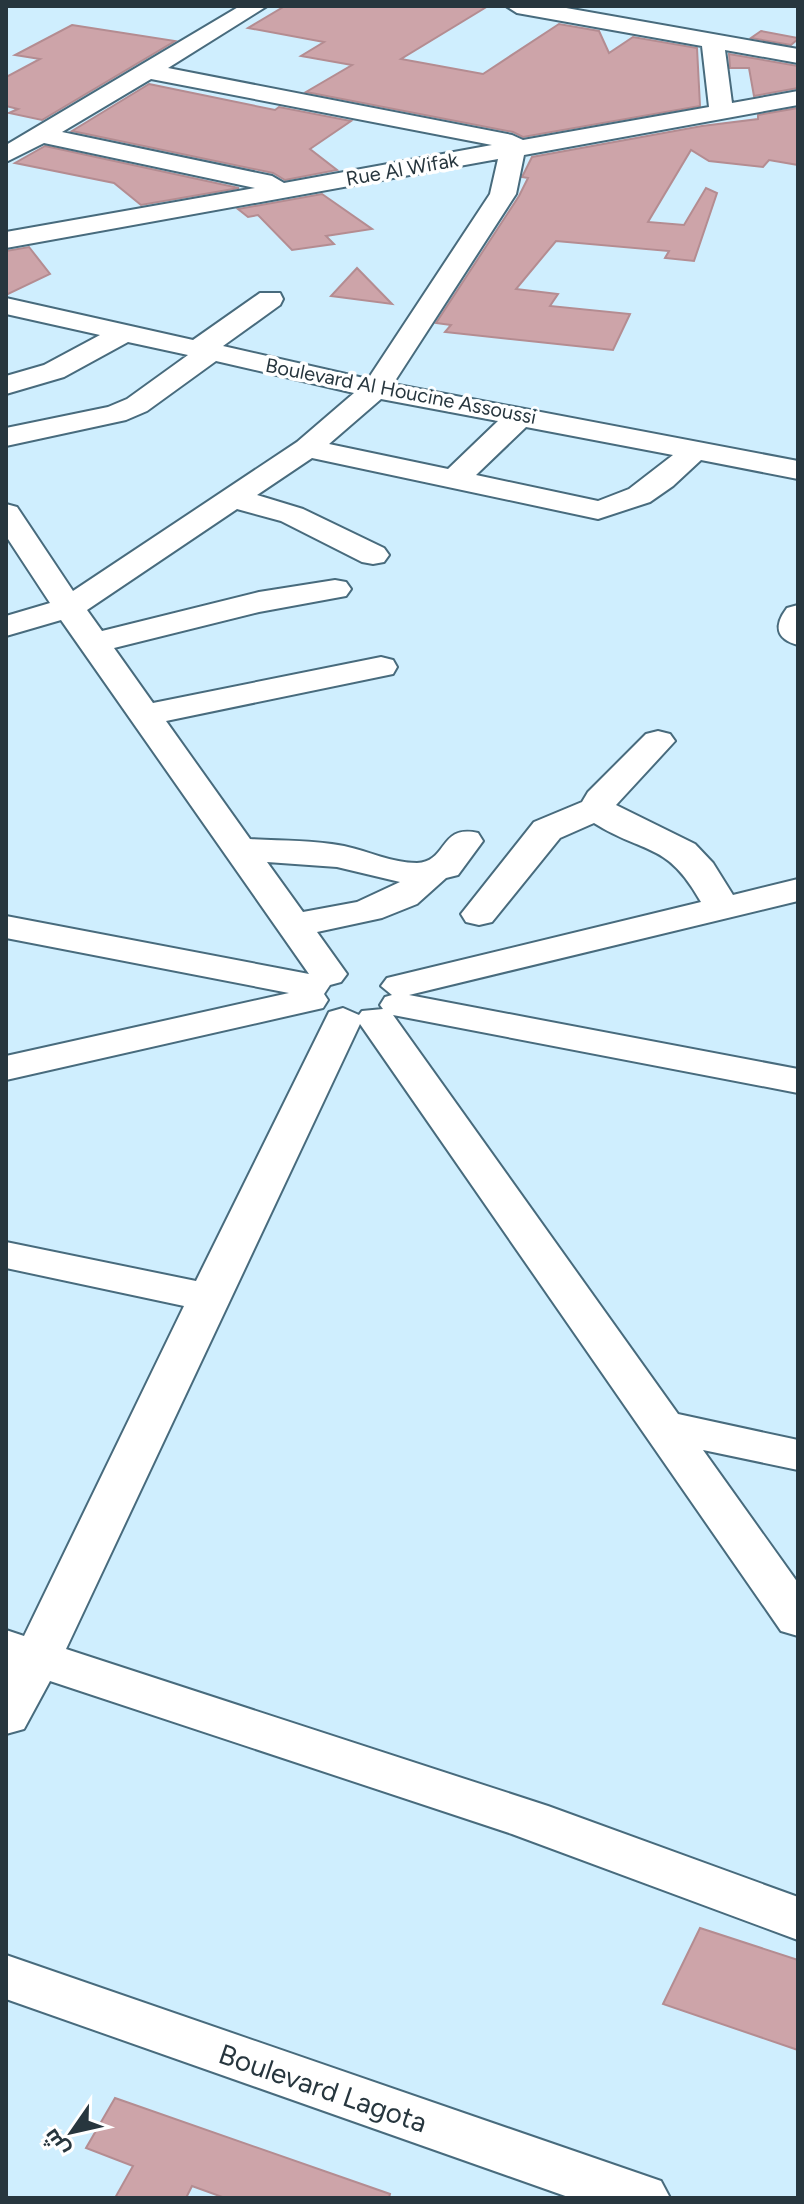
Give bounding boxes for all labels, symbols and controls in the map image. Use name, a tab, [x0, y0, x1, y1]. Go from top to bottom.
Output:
street label: Rue Al Wifak	[344, 147, 460, 191]
street label: Boulevard Al Houcine Assoussi	[264, 353, 538, 429]
street label: Boulevard Lagota	[215, 2036, 431, 2140]
north arrow	[32, 2092, 112, 2172]
text: ش	[37, 2124, 75, 2162]

